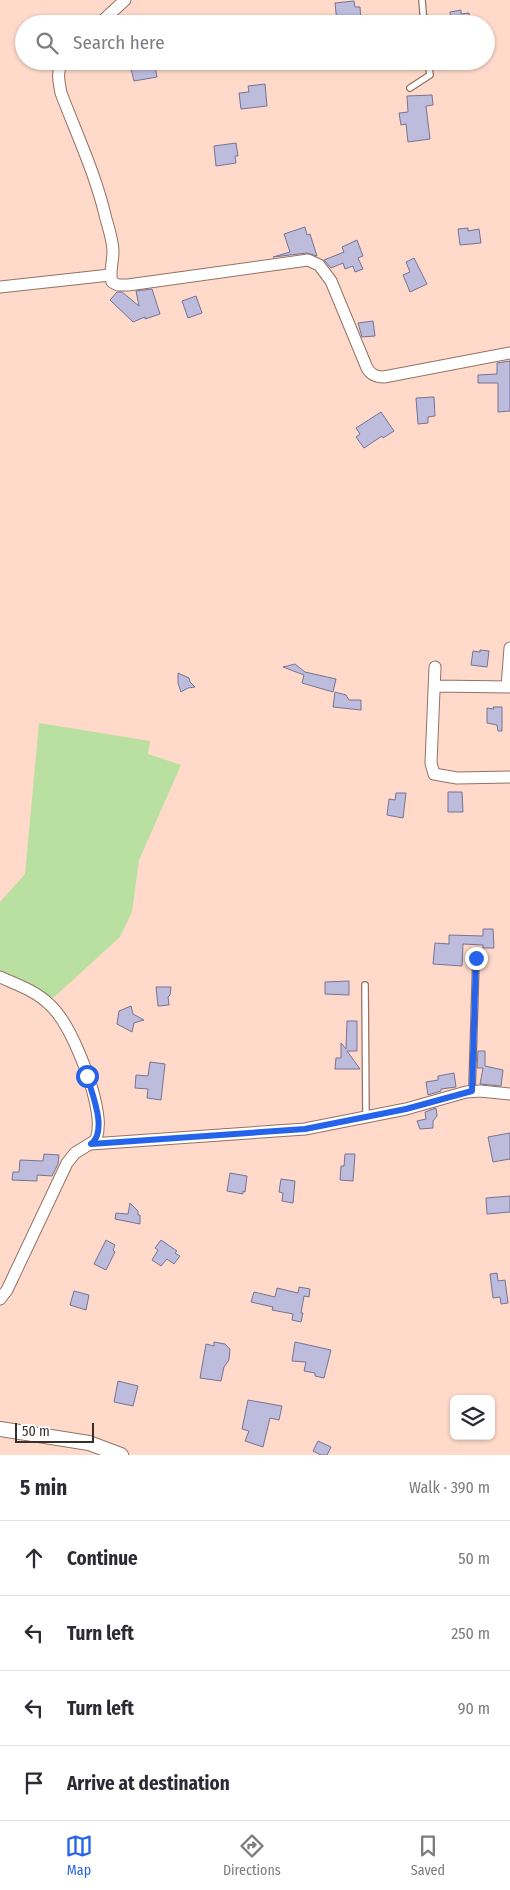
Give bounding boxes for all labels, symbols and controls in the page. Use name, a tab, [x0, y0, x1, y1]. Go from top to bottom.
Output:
search box	[15, 15, 495, 70]
icon: search	[33, 29, 61, 57]
text: Search here	[73, 31, 165, 54]
route end	[465, 947, 488, 970]
route start	[76, 1065, 99, 1088]
map controls	[450, 1395, 495, 1440]
button: layers	[450, 1395, 495, 1440]
scale bar	[15, 1420, 94, 1443]
text: 50 m	[22, 1423, 50, 1440]
text: 5 min	[20, 1475, 67, 1501]
text: Walk · 390 m	[409, 1478, 490, 1497]
icon: ahead	[20, 1544, 48, 1572]
text: Continue	[67, 1547, 138, 1570]
text: 50 m	[458, 1549, 490, 1568]
icon: left	[20, 1619, 48, 1647]
text: Turn left	[67, 1622, 134, 1645]
text: 250 m	[451, 1624, 490, 1643]
icon: left	[20, 1694, 48, 1722]
text: Turn left	[67, 1697, 134, 1720]
text: 90 m	[458, 1699, 490, 1718]
icon: arrive	[20, 1769, 48, 1797]
text: Arrive at destination	[67, 1772, 230, 1795]
tab: Map	[65, 1832, 93, 1879]
tab: Directions	[223, 1832, 281, 1879]
tab: Saved	[411, 1832, 445, 1879]

